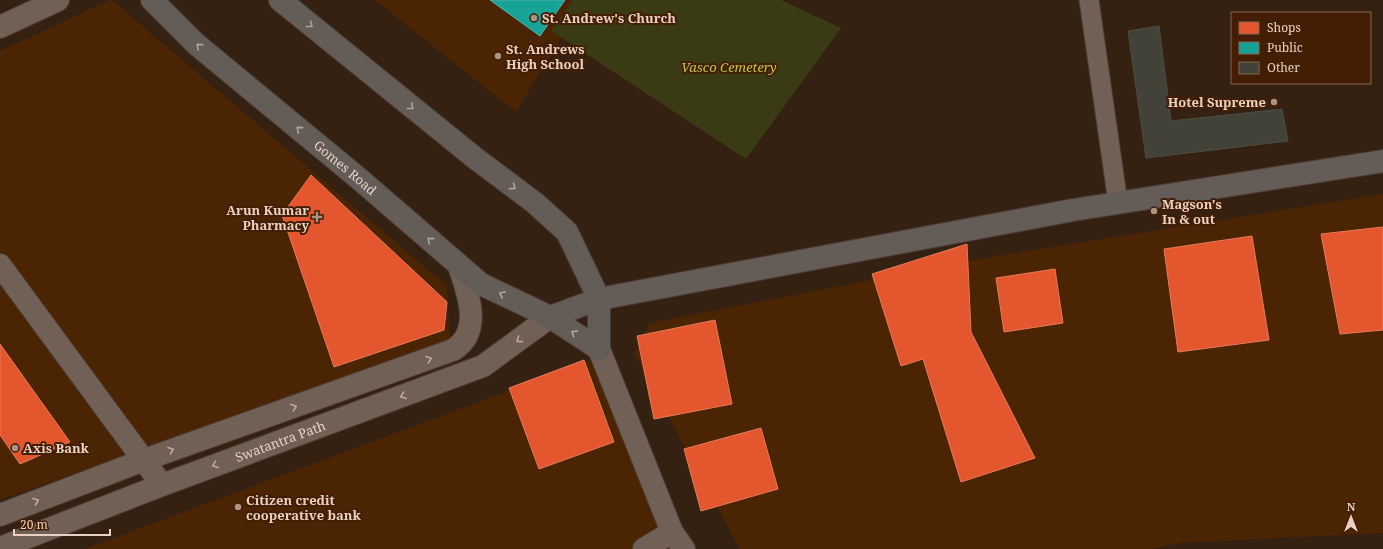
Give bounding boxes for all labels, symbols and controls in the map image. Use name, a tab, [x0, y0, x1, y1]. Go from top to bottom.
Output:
place label: St. Andrew's Church	[542, 9, 676, 27]
legend	[1231, 12, 1371, 84]
marker: St. Andrew's Church	[529, 13, 539, 23]
text: Shops	[1267, 19, 1301, 36]
one-way arrow	[306, 20, 313, 27]
text: Public	[1267, 39, 1303, 56]
place label: St. Andrews High School	[506, 40, 585, 73]
one-way arrow	[196, 44, 203, 51]
marker: St. Andrews High School	[493, 51, 503, 61]
park label: Vasco Cemetery	[681, 58, 777, 76]
text: Other	[1267, 59, 1300, 76]
place label: Hotel Supreme	[1168, 93, 1266, 111]
marker: Hotel Supreme	[1269, 97, 1279, 107]
one-way arrow	[407, 102, 414, 109]
one-way arrow	[296, 126, 303, 133]
street label: Gomes Road	[310, 136, 381, 199]
one-way arrow	[509, 182, 516, 189]
place label: Magson's In & out	[1162, 195, 1222, 228]
place label: Arun Kumar Pharmacy	[226, 201, 309, 234]
marker: Magson's In & out	[1149, 206, 1159, 216]
marker: Arun Kumar Pharmacy	[312, 212, 322, 222]
one-way arrow	[427, 238, 434, 245]
one-way arrow	[499, 291, 506, 299]
one-way arrow	[571, 330, 578, 338]
one-way arrow	[516, 335, 523, 342]
one-way arrow	[426, 355, 433, 363]
one-way arrow	[399, 391, 406, 399]
one-way arrow	[290, 403, 297, 412]
street label: Swatantra Path	[233, 416, 328, 466]
place label: Axis Bank	[23, 439, 90, 457]
marker: Axis Bank	[10, 443, 20, 453]
one-way arrow	[167, 447, 174, 455]
one-way arrow	[212, 461, 219, 469]
place label: Citizen credit cooperative bank	[246, 491, 361, 524]
north arrow	[1331, 497, 1371, 537]
one-way arrow	[33, 498, 40, 506]
text: N	[1347, 499, 1356, 514]
marker: Citizen credit cooperative bank	[233, 502, 243, 512]
scale bar	[14, 511, 110, 537]
text: 20 m	[20, 516, 48, 533]

